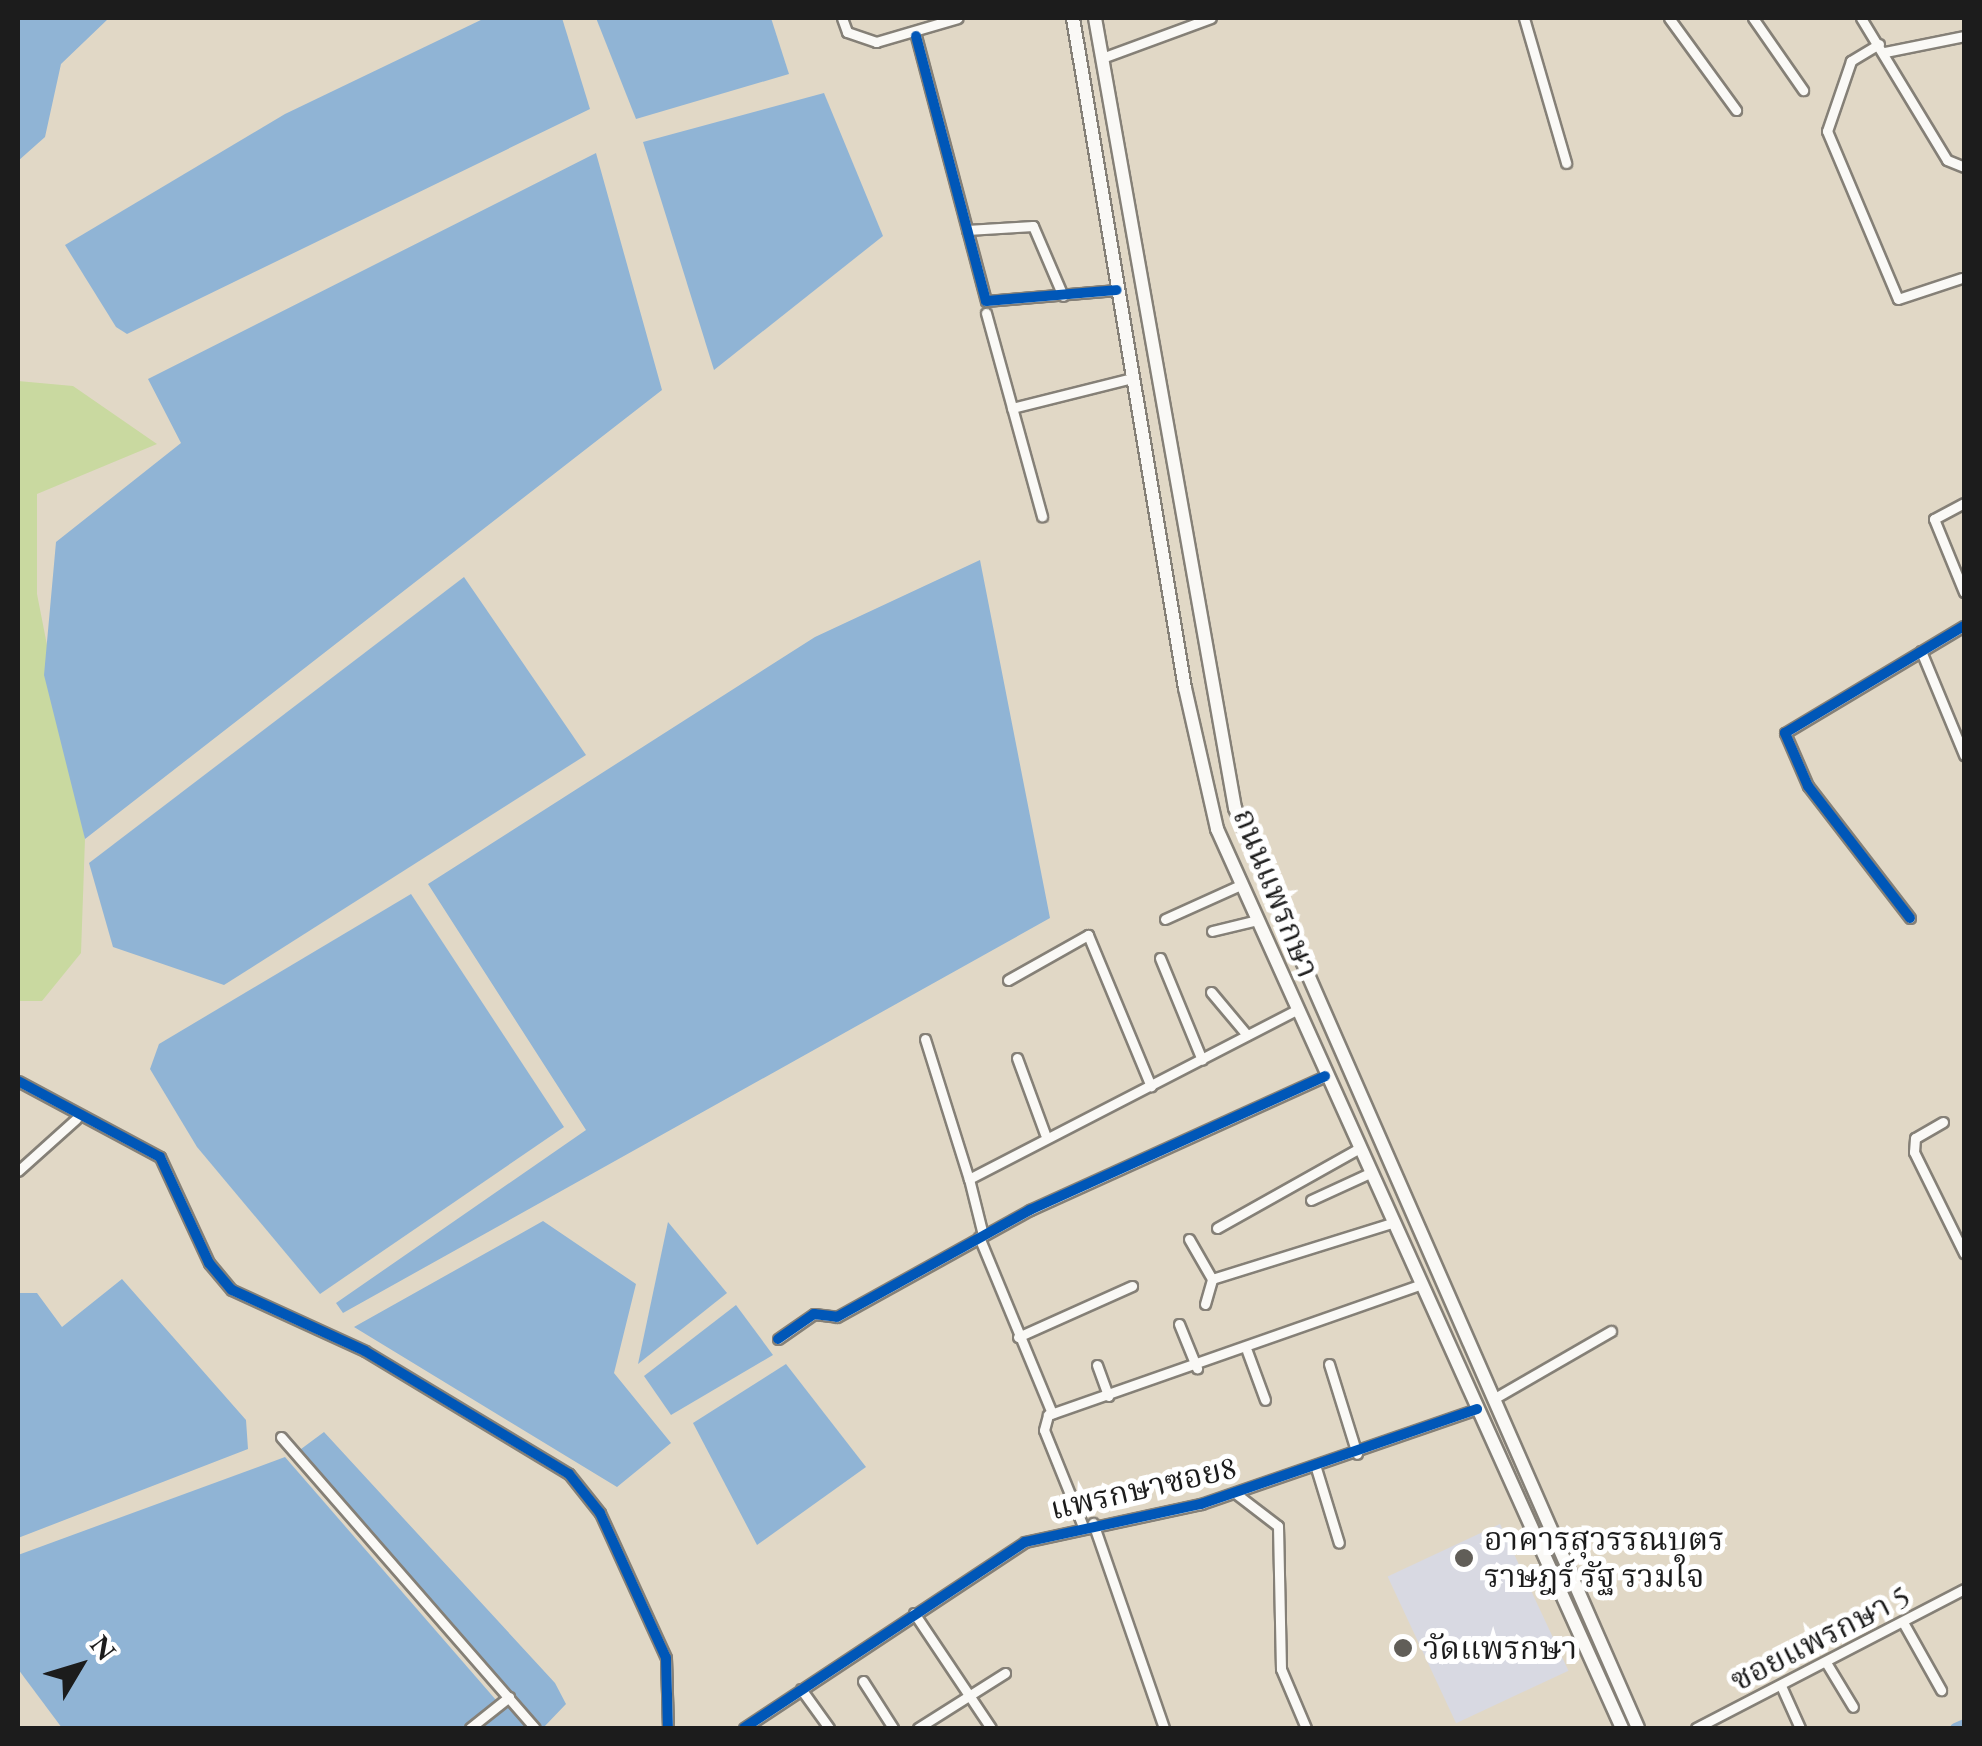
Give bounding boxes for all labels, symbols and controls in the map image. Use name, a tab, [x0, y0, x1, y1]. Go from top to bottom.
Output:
street label: ถนนแพรกษา	[1225, 803, 1327, 983]
street label: แพรกษาซอย8	[1046, 1448, 1240, 1528]
place label: อาคารสุวรรณบุตร ราษฎร์ รัฐ รวมใจ	[1484, 1521, 1724, 1596]
marker: อาคารสุวรรณบุตร ราษฎร์ รัฐ รวมใจ	[1453, 1547, 1475, 1569]
street label: ซอยแพรกษา 5	[1724, 1576, 1916, 1700]
north arrow	[30, 1616, 130, 1716]
text: N	[82, 1628, 125, 1668]
place label: วัดแพรกษา	[1423, 1629, 1577, 1667]
marker: วัดแพรกษา	[1392, 1637, 1414, 1659]

